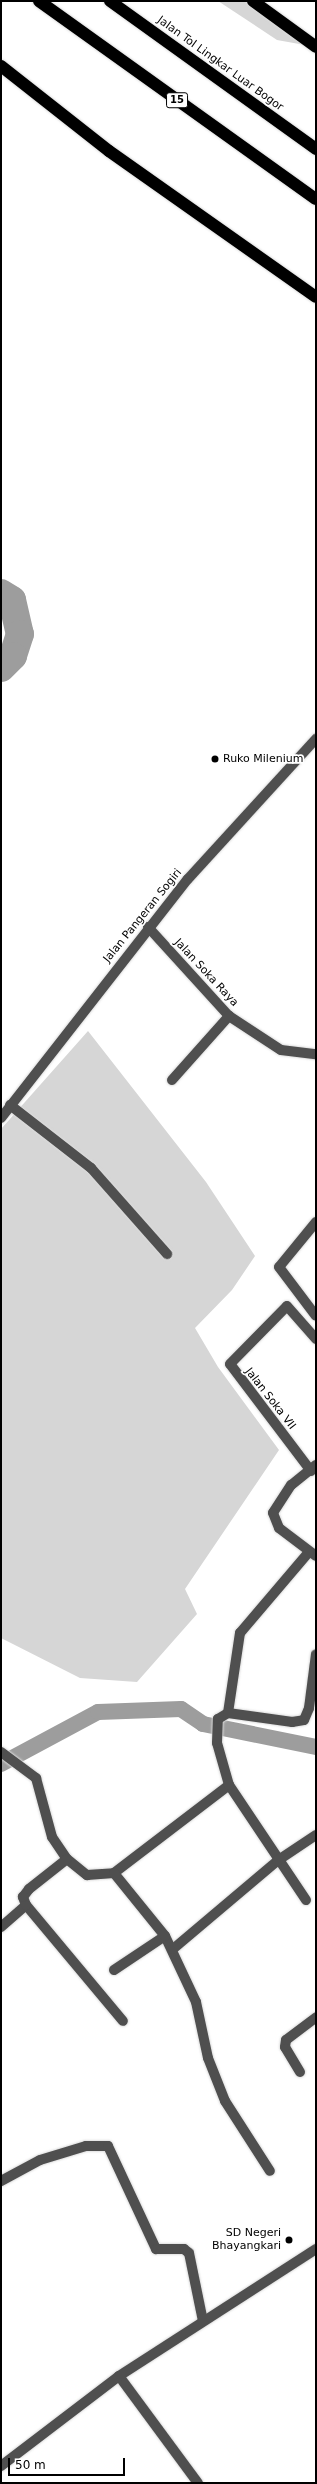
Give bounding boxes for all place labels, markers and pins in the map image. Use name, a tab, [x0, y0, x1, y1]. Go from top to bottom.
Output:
place label: Ruko Milenium	[223, 752, 303, 766]
marker: Ruko Milenium	[210, 754, 220, 764]
place label: SD Negeri Bhayangkari	[212, 2227, 281, 2253]
marker: SD Negeri Bhayangkari	[284, 2235, 294, 2245]

